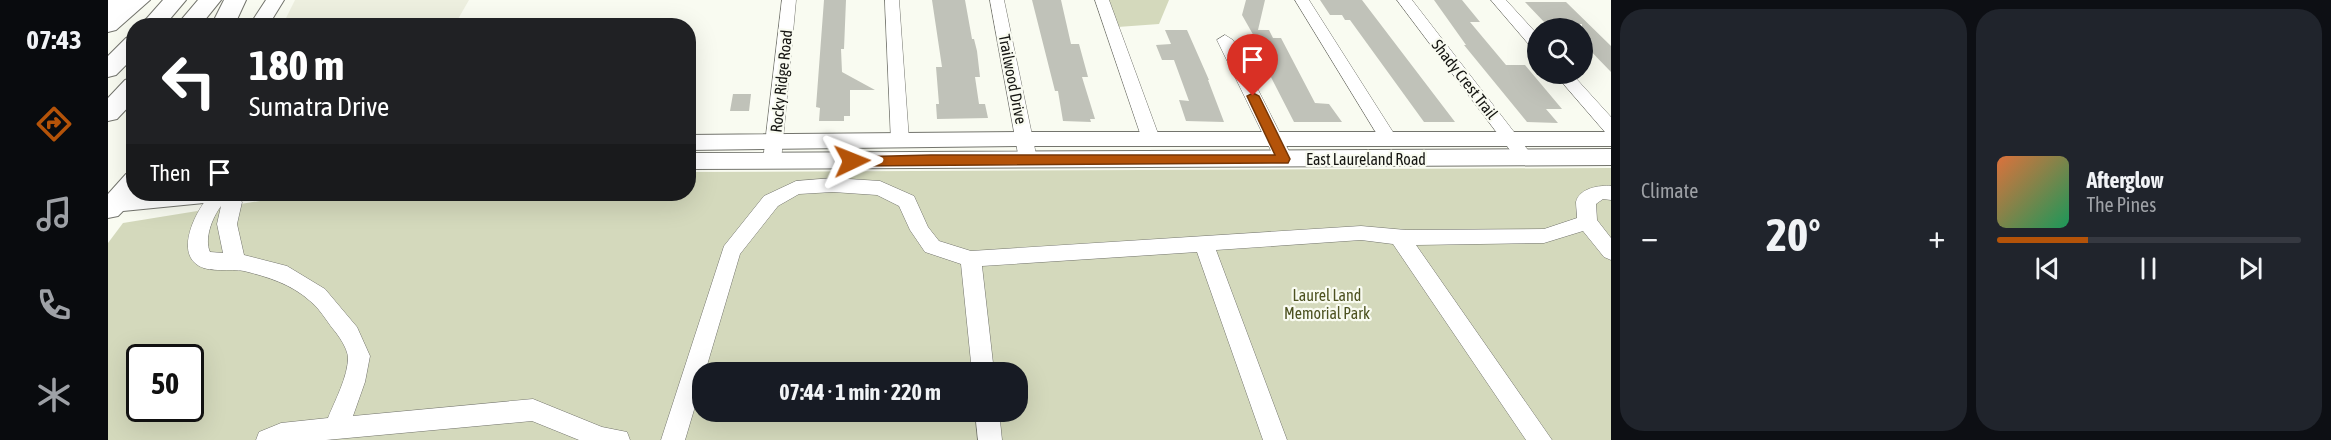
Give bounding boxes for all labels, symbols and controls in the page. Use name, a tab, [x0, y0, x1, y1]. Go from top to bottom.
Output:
map controls	[1527, 18, 1593, 84]
button: search	[1527, 18, 1593, 84]
text: 07:43	[26, 24, 82, 55]
street label: Rocky Ridge Road	[767, 29, 796, 133]
street label: Trailwood Drive	[995, 33, 1031, 125]
pin	[1227, 34, 1278, 96]
street label: Shady Crest Trail	[1428, 36, 1502, 123]
text: 180 m	[249, 41, 344, 89]
icon: left	[150, 42, 228, 120]
icon: arrive	[1236, 43, 1269, 76]
text: Sumatra Drive	[249, 91, 389, 122]
icon: directions	[33, 103, 75, 145]
position arrow	[820, 129, 884, 193]
street label: East Laureland Road	[1306, 150, 1426, 168]
icon: arrive	[203, 156, 236, 189]
text: Then	[150, 160, 191, 186]
text: Afterglow	[2087, 167, 2164, 193]
text: Climate	[1641, 179, 1698, 202]
icon: music	[33, 193, 75, 235]
text: The Pines	[2087, 193, 2156, 216]
text: 20°	[1766, 209, 1821, 261]
text: −	[1641, 217, 1658, 255]
text: +	[1928, 217, 1945, 255]
icon: previous	[2031, 252, 2064, 285]
icon: pause	[2132, 252, 2165, 285]
icon: next	[2234, 252, 2267, 285]
icon: phone	[33, 284, 75, 326]
park label: Laurel Land Memorial Park	[1284, 286, 1370, 322]
speed limit sign: 50	[126, 344, 204, 422]
icon: climate	[33, 374, 75, 416]
text: 07:44 · 1 min · 220 m	[779, 379, 941, 405]

